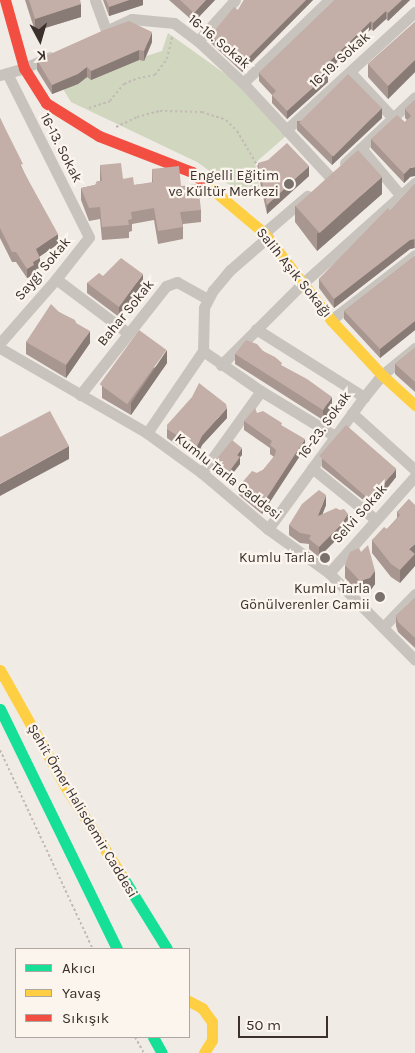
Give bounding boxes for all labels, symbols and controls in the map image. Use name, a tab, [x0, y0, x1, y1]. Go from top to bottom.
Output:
street label: 16-16. Sokak	[185, 11, 253, 73]
north arrow	[15, 15, 65, 65]
street label: 16-19. Sokak	[306, 28, 374, 92]
text: K	[36, 46, 47, 64]
street label: 16-13. Sokak	[36, 110, 86, 186]
place label: Engelli Eğitim ve Kültür Merkezi	[168, 168, 279, 200]
marker: Engelli Eğitim ve Kültür Merkezi	[283, 178, 295, 190]
street label: Salih Aşık Sokağı	[253, 225, 335, 321]
street label: Saygı Sokak	[12, 234, 74, 304]
street label: Bahar Sokak	[94, 276, 158, 350]
street label: 16-23. Sokak	[295, 388, 355, 462]
street label: Kumlu Tarla Caddesi	[171, 430, 285, 524]
street label: Selvi Sokak	[329, 481, 391, 547]
place label: Kumlu Tarla	[239, 550, 315, 566]
marker: Kumlu Tarla	[319, 552, 331, 564]
place label: Kumlu Tarla Gönülverenler Camii	[240, 581, 370, 614]
marker: Kumlu Tarla Gönülverenler Camii	[374, 591, 386, 603]
street label: Şehit Ömer Halisdemir Caddesi	[23, 721, 141, 901]
legend	[15, 948, 190, 1038]
text: Akıcı	[62, 959, 96, 977]
text: Yavaş	[62, 984, 101, 1002]
scale bar	[240, 1006, 330, 1038]
text: Sıkışık	[62, 1009, 109, 1027]
text: 50 m	[246, 1016, 281, 1034]

